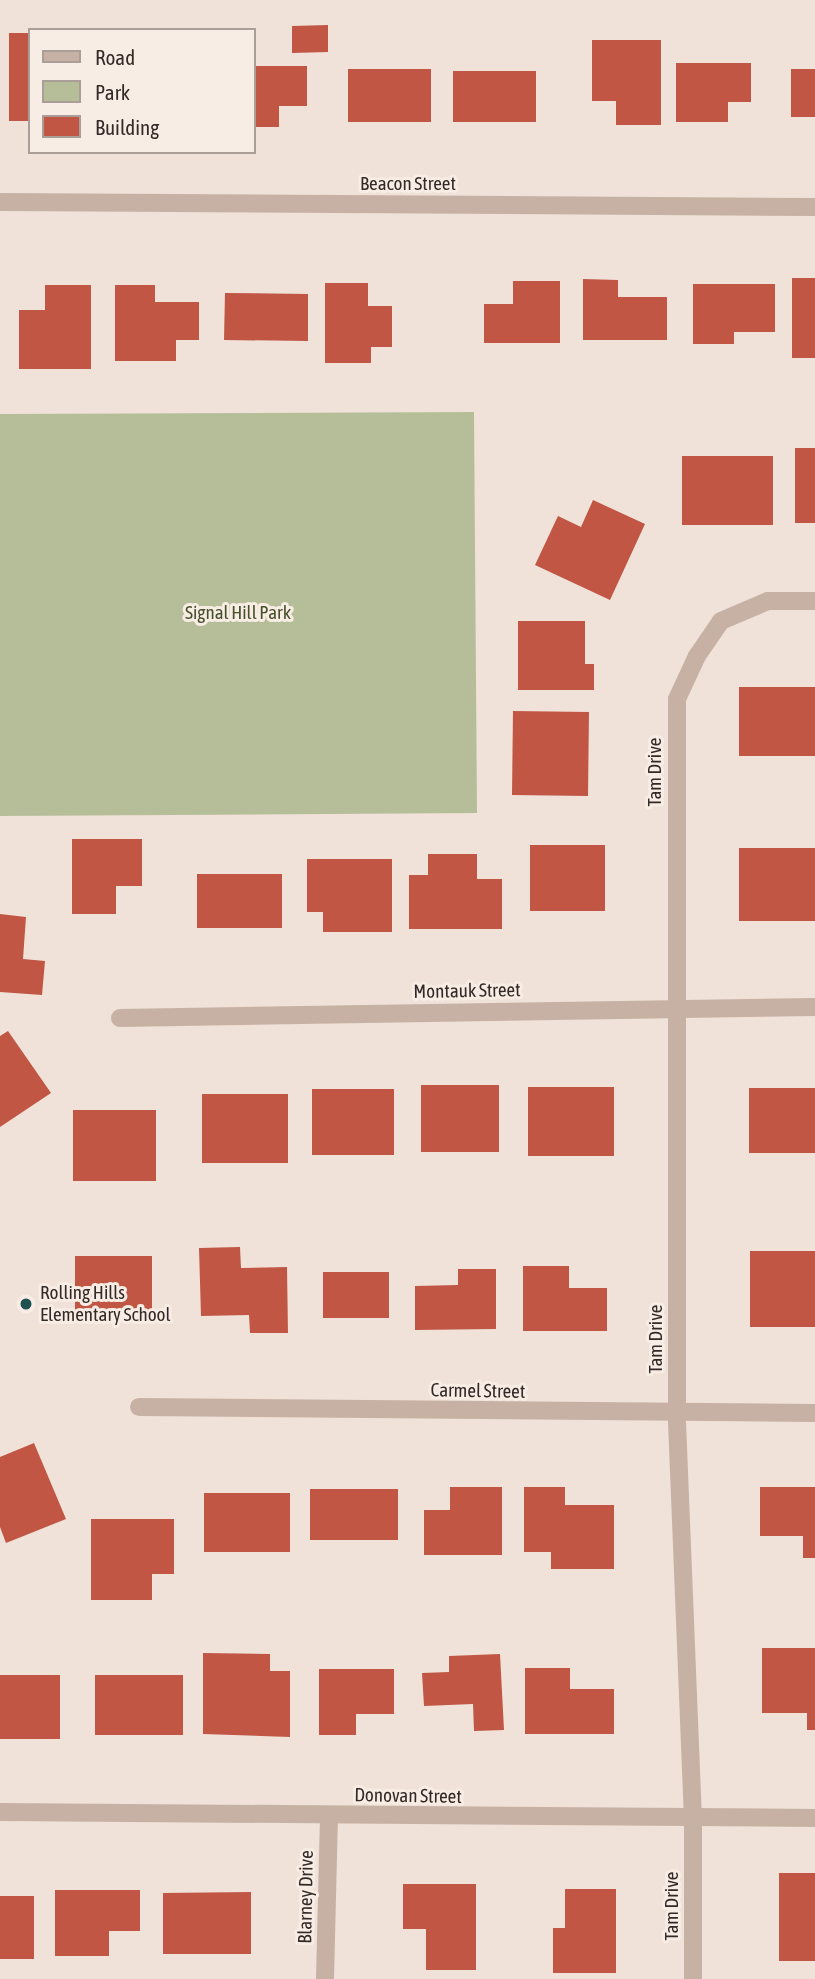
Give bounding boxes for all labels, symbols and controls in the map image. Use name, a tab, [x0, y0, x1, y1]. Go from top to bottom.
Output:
legend	[28, 28, 256, 154]
text: Road	[95, 45, 135, 69]
text: Park	[95, 80, 130, 104]
text: Building	[95, 115, 159, 139]
street label: Beacon Street	[360, 173, 456, 195]
park label: Signal Hill Park	[185, 602, 291, 624]
street label: Tam Drive	[644, 737, 666, 807]
street label: Montauk Street	[413, 979, 521, 1003]
place label: Rolling Hills Elementary School	[40, 1282, 171, 1326]
marker: Rolling Hills Elementary School	[18, 1296, 34, 1312]
street label: Tam Drive	[645, 1304, 667, 1374]
street label: Carmel Street	[430, 1379, 526, 1403]
street label: Donovan Street	[354, 1784, 462, 1808]
street label: Blarney Drive	[294, 1850, 318, 1944]
street label: Tam Drive	[661, 1871, 683, 1941]

